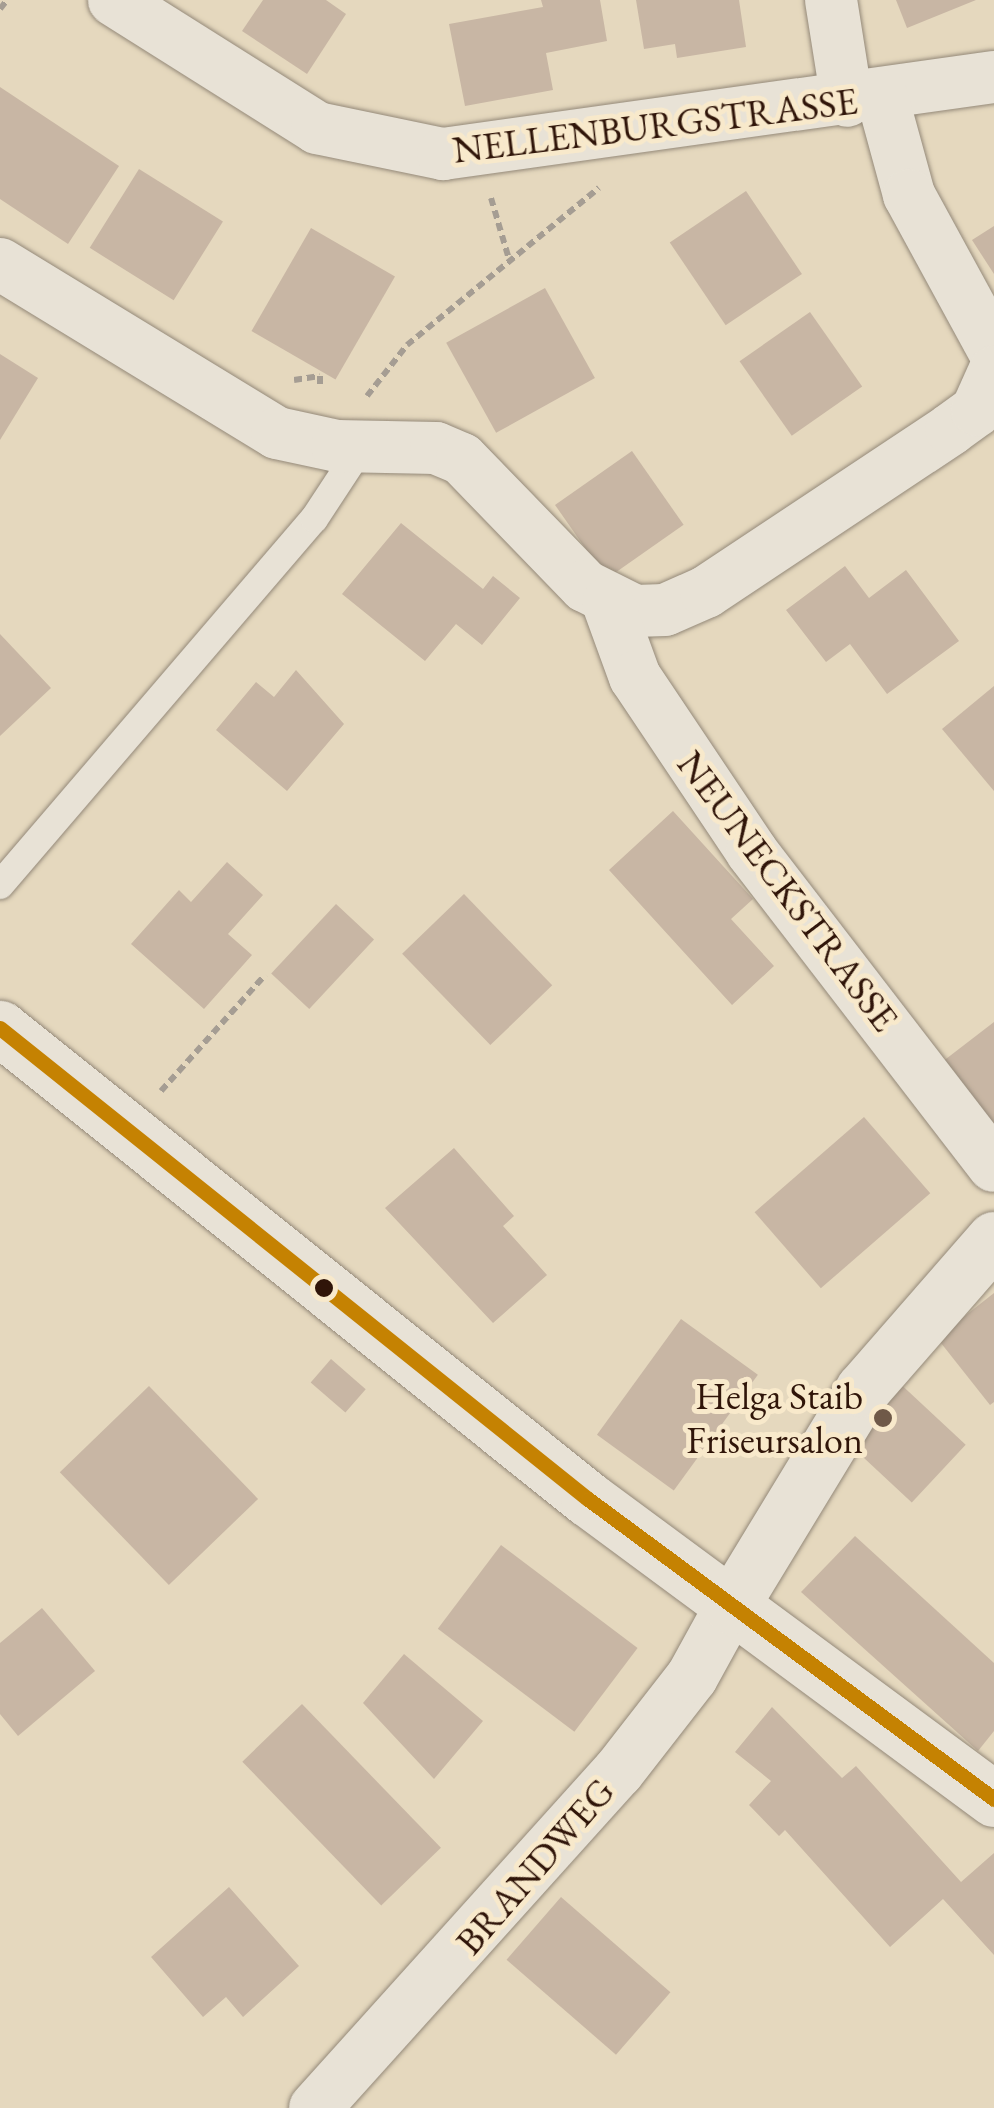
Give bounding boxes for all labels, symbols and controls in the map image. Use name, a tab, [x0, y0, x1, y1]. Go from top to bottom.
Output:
street label: NELLENBURGSTRASSE	[450, 78, 860, 172]
street label: NEUNECKSTRASSE	[668, 742, 908, 1040]
unlabelled marker	[314, 1278, 334, 1298]
place label: Helga Staib Friseursalon	[686, 1373, 863, 1462]
marker: Helga Staib Friseursalon	[872, 1407, 894, 1429]
street label: BRANDWEG	[446, 1769, 624, 1963]

